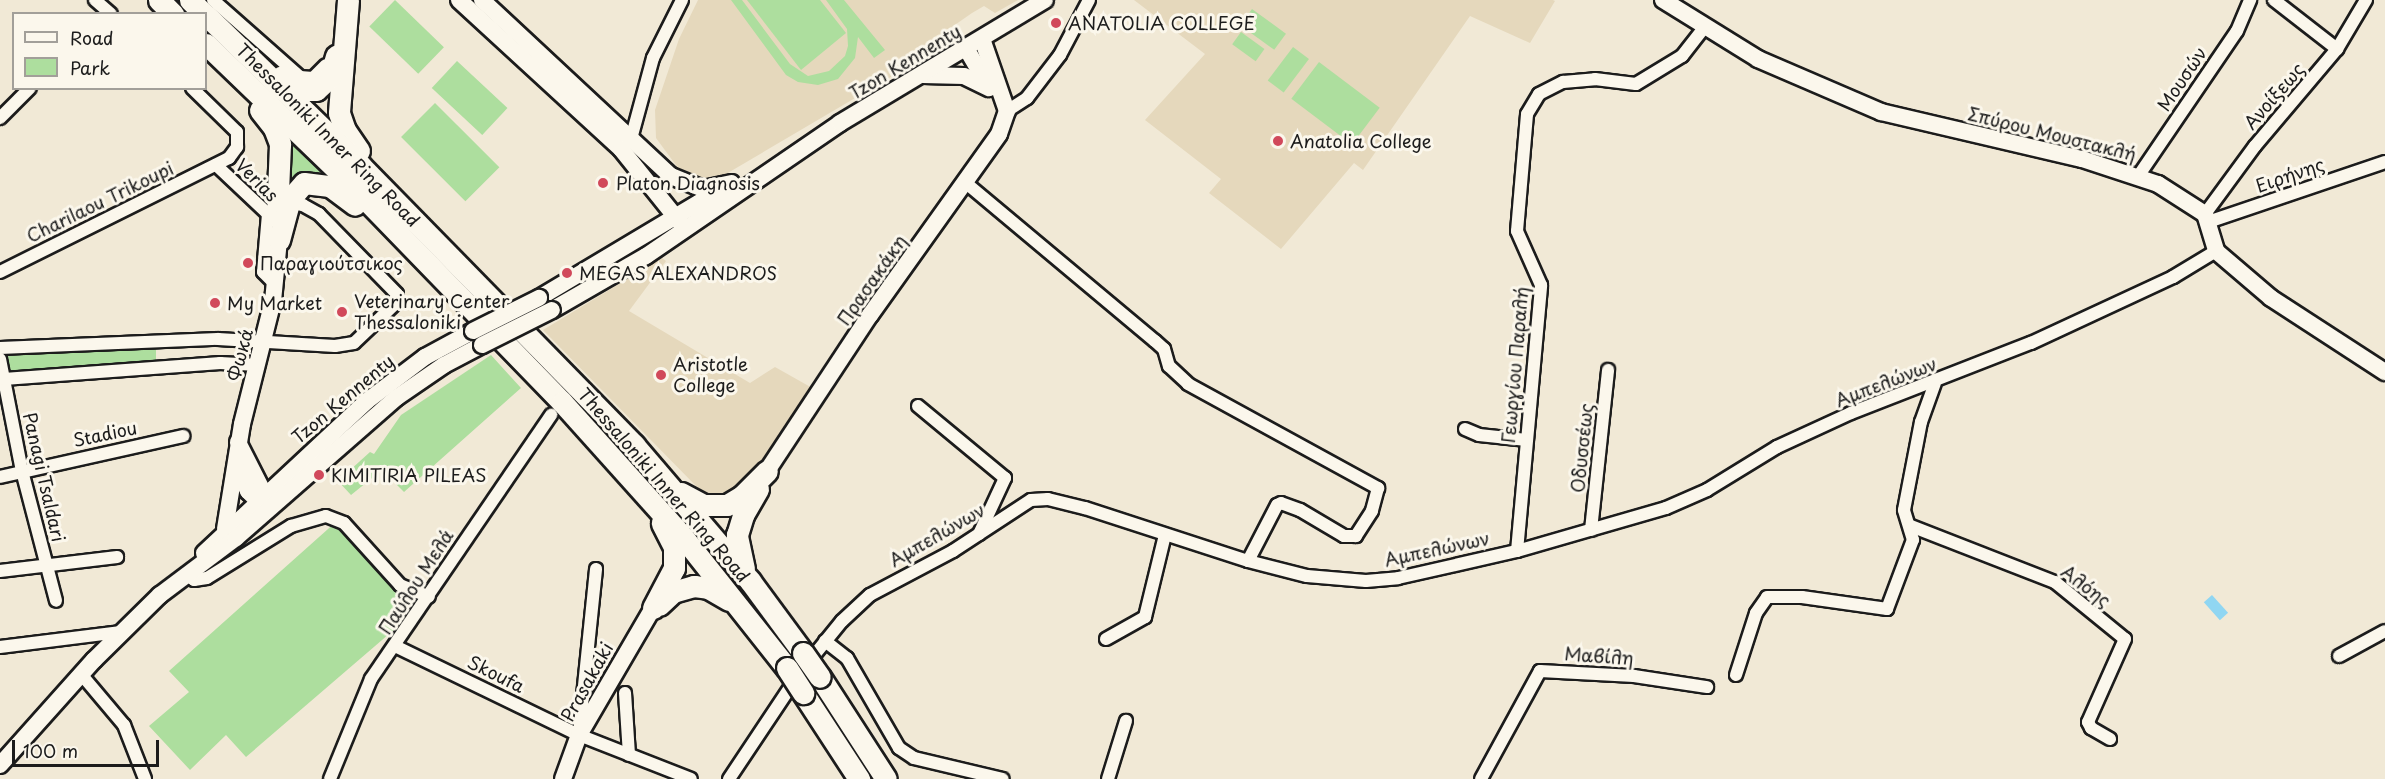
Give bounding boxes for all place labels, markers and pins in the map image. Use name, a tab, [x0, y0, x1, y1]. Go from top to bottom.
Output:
place label: ANATOLIA COLLEGE	[1068, 12, 1255, 34]
marker: ANATOLIA COLLEGE	[1049, 16, 1063, 30]
place label: Anatolia College	[1290, 130, 1432, 152]
marker: Anatolia College	[1271, 134, 1285, 148]
place label: Platon Diagnosis	[616, 172, 761, 194]
marker: Platon Diagnosis	[594, 174, 612, 192]
place label: Παραγιούτσικος	[260, 252, 403, 274]
marker: Παραγιούτσικος	[241, 256, 255, 270]
place label: MEGAS ALEXANDROS	[579, 262, 779, 284]
marker: MEGAS ALEXANDROS	[560, 266, 574, 280]
place label: Veterinary Center Thessaloniki	[354, 291, 509, 334]
place label: My Market	[227, 292, 323, 314]
marker: My Market	[208, 296, 222, 310]
marker: Veterinary Center Thessaloniki	[335, 305, 349, 319]
place label: Aristotle College	[673, 354, 748, 397]
marker: Aristotle College	[654, 368, 668, 382]
place label: KIMITIRIA PILEAS	[331, 464, 488, 486]
marker: KIMITIRIA PILEAS	[312, 468, 326, 482]

